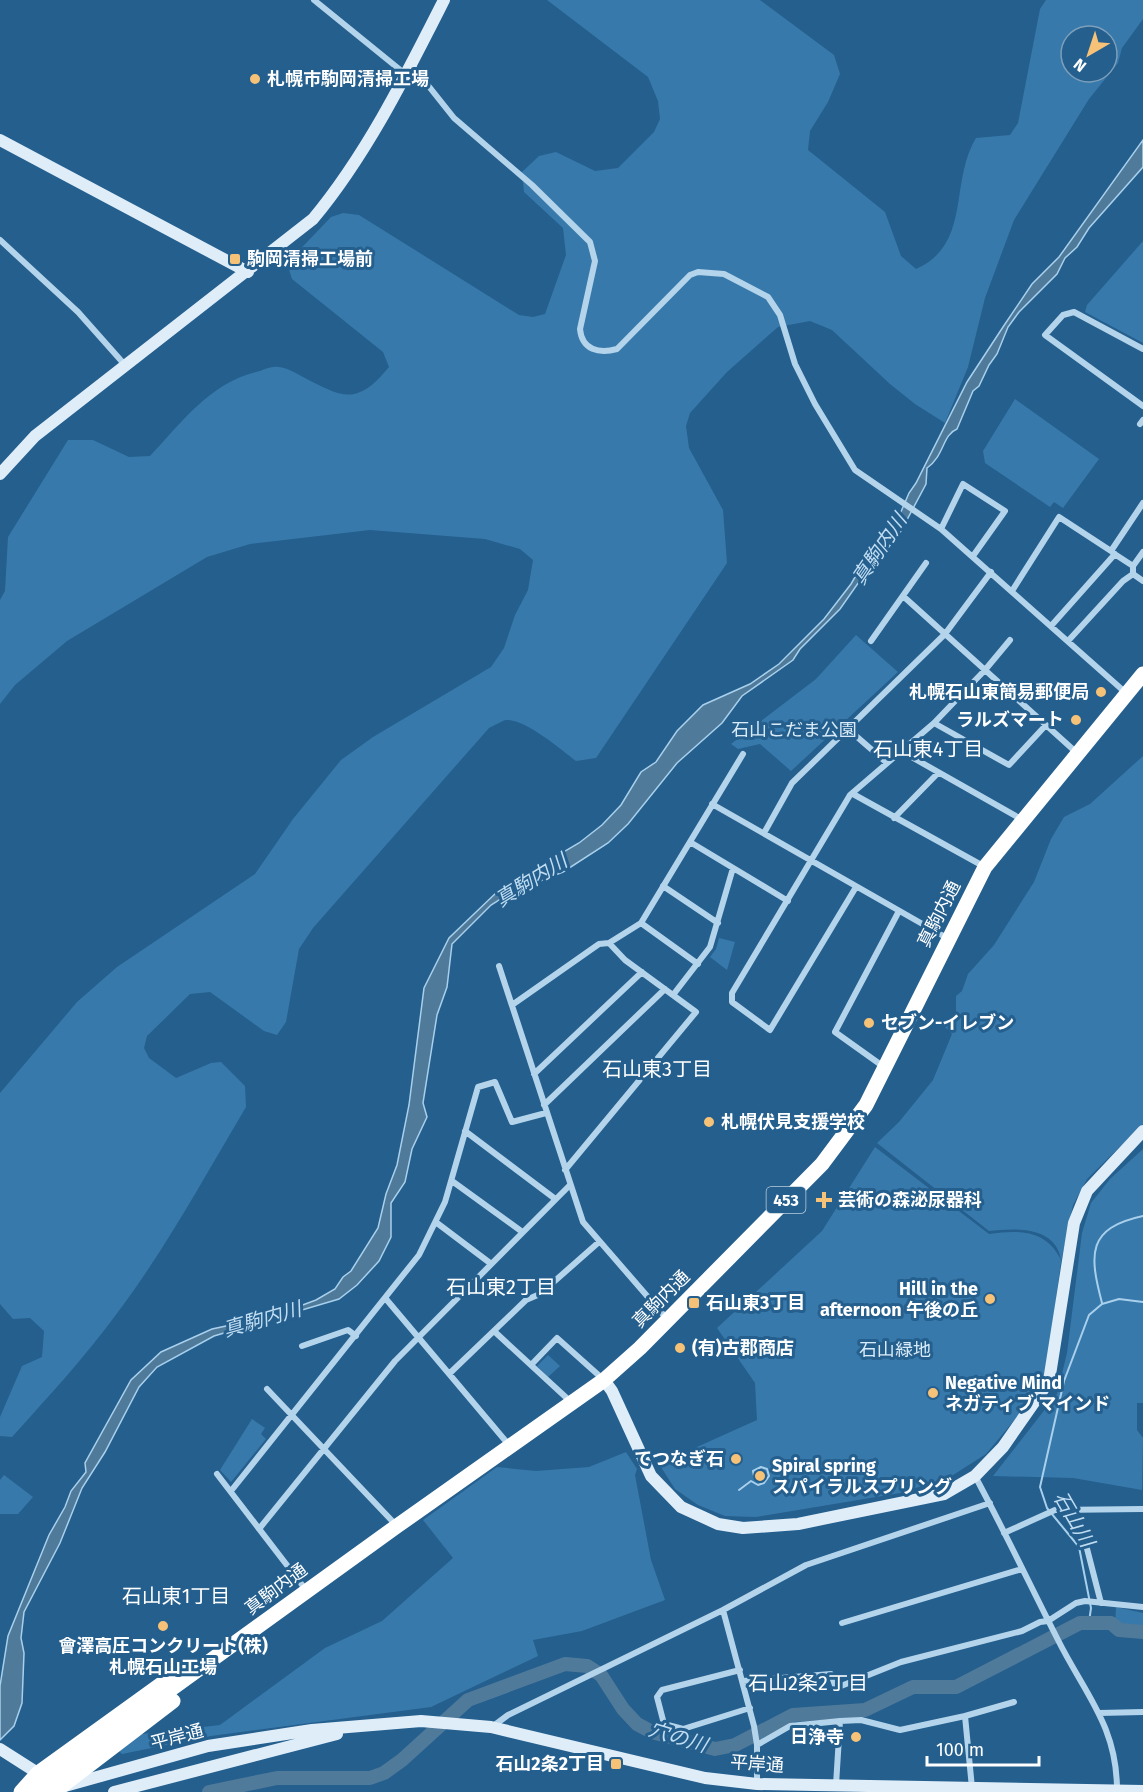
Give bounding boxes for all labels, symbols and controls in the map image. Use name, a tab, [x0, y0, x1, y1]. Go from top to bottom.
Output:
north arrow	[1059, 24, 1119, 84]
text: N	[1070, 55, 1090, 76]
place label: 札幌市駒岡清掃工場	[267, 68, 429, 90]
marker: 札幌市駒岡清掃工場	[248, 72, 262, 86]
place label: 駒岡清掃工場前	[247, 248, 373, 270]
marker: 駒岡清掃工場前	[228, 252, 242, 266]
water label: 真駒内川	[847, 507, 912, 589]
place label: 札幌石山東簡易郵便局	[909, 681, 1089, 703]
marker: 札幌石山東簡易郵便局	[1094, 685, 1108, 699]
place label: ラルズマート	[956, 709, 1064, 731]
marker: ラルズマート	[1069, 713, 1083, 727]
park label: 石山こだま公園	[731, 719, 857, 741]
district label: 石山東4丁目	[873, 737, 983, 761]
water label: 真駒内川	[491, 848, 573, 911]
street label: 真駒内通	[913, 877, 965, 951]
place label: セブン-イレブン	[881, 1012, 1014, 1034]
marker: セブン-イレブン	[862, 1016, 876, 1030]
district label: 石山東3丁目	[602, 1057, 712, 1081]
place label: 札幌伏見支援学校	[721, 1111, 865, 1133]
marker: 札幌伏見支援学校	[702, 1115, 716, 1129]
road number: 453	[766, 1187, 806, 1213]
place label: 芸術の森泌尿器科	[838, 1189, 982, 1211]
marker: 芸術の森泌尿器科	[815, 1191, 833, 1209]
street label: 真駒内通	[628, 1266, 694, 1332]
district label: 石山東2丁目	[446, 1275, 556, 1299]
place label: Hill in the afternoon 午後の丘	[820, 1278, 978, 1321]
place label: 石山東3丁目	[706, 1292, 805, 1314]
marker: Hill in the afternoon 午後の丘	[983, 1292, 997, 1306]
water label: 真駒内川	[220, 1296, 306, 1342]
marker: 石山東3丁目	[687, 1296, 701, 1310]
place label: (有)古郡商店	[692, 1337, 794, 1359]
park label: 石山緑地	[859, 1339, 931, 1361]
marker: (有)古郡商店	[673, 1341, 687, 1355]
place label: Negative Mind ネガティブ マインド	[945, 1372, 1110, 1415]
marker: Negative Mind ネガティブ マインド	[926, 1386, 940, 1400]
place label: てつなぎ石	[634, 1448, 724, 1470]
marker: てつなぎ石	[729, 1452, 743, 1466]
place label: Spiral spring スパイラルスプリング	[772, 1455, 952, 1498]
marker: Spiral spring スパイラルスプリング	[753, 1469, 767, 1483]
water label: 石山川	[1049, 1487, 1100, 1553]
street label: 真駒内通	[241, 1559, 311, 1619]
district label: 石山東1丁目	[122, 1584, 230, 1608]
marker: 會澤高圧コンクリート(株) 札幌石山工場	[156, 1619, 170, 1633]
place label: 會澤高圧コンクリート(株) 札幌石山工場	[58, 1635, 268, 1678]
district label: 石山2条2丁目	[748, 1671, 868, 1695]
water label: 穴の川	[646, 1717, 712, 1758]
street label: 平岸通	[148, 1719, 206, 1755]
place label: 日浄寺	[790, 1726, 844, 1748]
scale bar	[927, 1729, 1040, 1767]
marker: 日浄寺	[849, 1730, 863, 1744]
text: 100 m	[936, 1739, 984, 1761]
street label: 平岸通	[729, 1751, 785, 1777]
place label: 石山2条2丁目	[495, 1753, 604, 1775]
marker: 石山2条2丁目	[609, 1757, 623, 1771]

